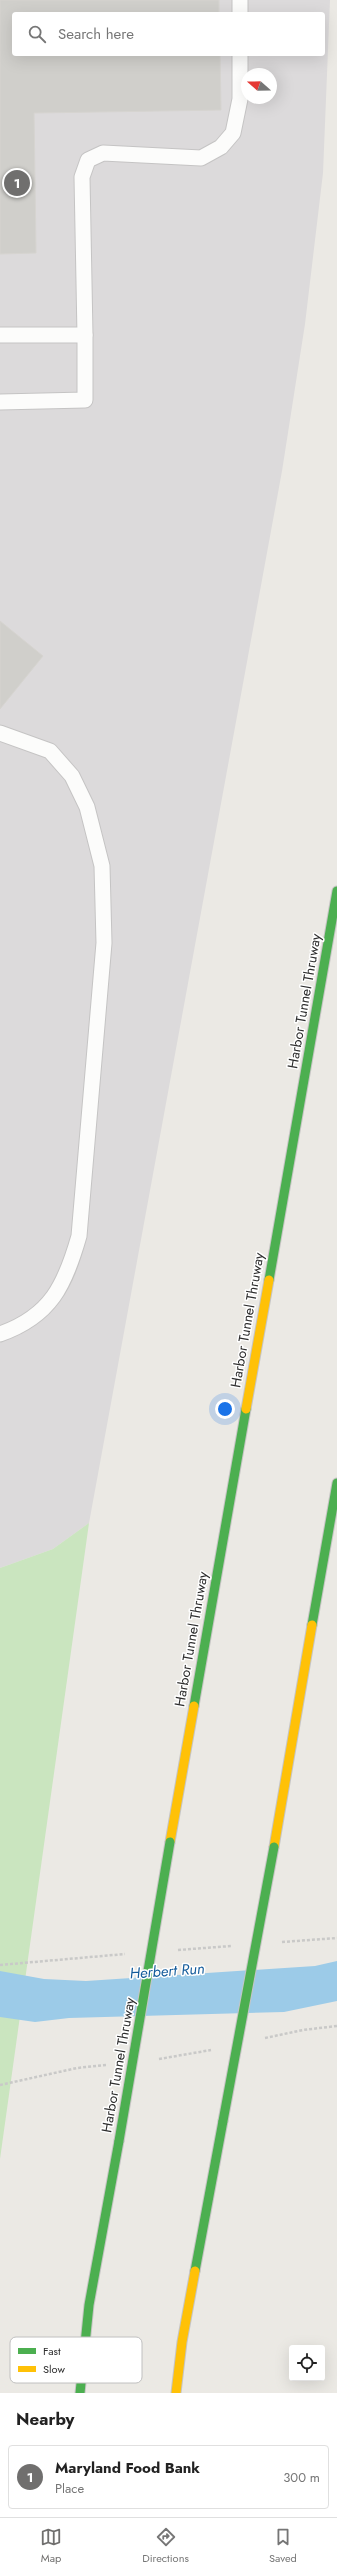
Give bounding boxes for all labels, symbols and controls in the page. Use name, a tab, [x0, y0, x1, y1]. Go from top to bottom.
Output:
search box	[12, 12, 325, 56]
icon: search	[26, 23, 48, 45]
text: Search here	[58, 23, 134, 45]
north arrow	[241, 68, 277, 104]
pin: 1	[4, 168, 30, 198]
street label: Harbor Tunnel Thruway	[282, 931, 326, 1070]
street label: Harbor Tunnel Thruway	[225, 1250, 269, 1389]
your location	[215, 1399, 235, 1419]
street label: Harbor Tunnel Thruway	[169, 1569, 213, 1708]
water label: Herbert Run	[129, 1957, 205, 1985]
street label: Harbor Tunnel Thruway	[96, 1995, 140, 2134]
legend	[10, 2337, 142, 2383]
text: Fast	[43, 2343, 61, 2359]
map controls	[289, 2345, 325, 2381]
button: locate	[289, 2345, 325, 2381]
text: Slow	[43, 2361, 65, 2377]
text: Nearby	[16, 2407, 74, 2431]
text: Maryland Food Bank	[55, 2457, 200, 2479]
text: 1	[27, 2468, 33, 2487]
text: 300 m	[283, 2468, 320, 2487]
text: Place	[55, 2479, 84, 2498]
tab: Map	[40, 2526, 62, 2566]
tab: Directions	[142, 2526, 189, 2566]
tab: Saved	[269, 2526, 297, 2566]

